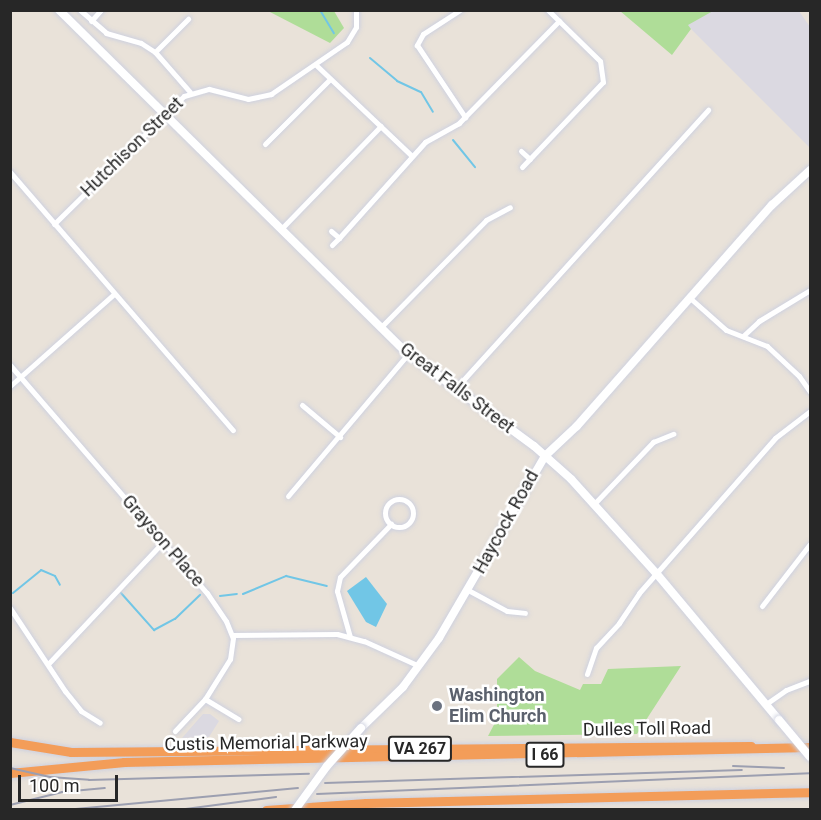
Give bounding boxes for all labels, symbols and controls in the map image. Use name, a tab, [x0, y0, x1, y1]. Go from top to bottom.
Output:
street label: Hutchison Street	[76, 93, 188, 201]
street label: Great Falls Street	[396, 338, 518, 438]
street label: Haycock Road	[469, 467, 543, 577]
street label: Grayson Place	[117, 491, 209, 591]
place label: Washington Elim Church	[449, 685, 547, 728]
marker: Washington Elim Church	[430, 699, 444, 713]
street label: Dulles Toll Road	[583, 717, 711, 741]
street label: Custis Memorial Parkway	[164, 730, 368, 756]
road number: VA 267	[387, 736, 453, 762]
road number: I 66	[524, 742, 566, 768]
scale bar	[21, 763, 122, 801]
text: 100 m	[29, 775, 80, 796]

